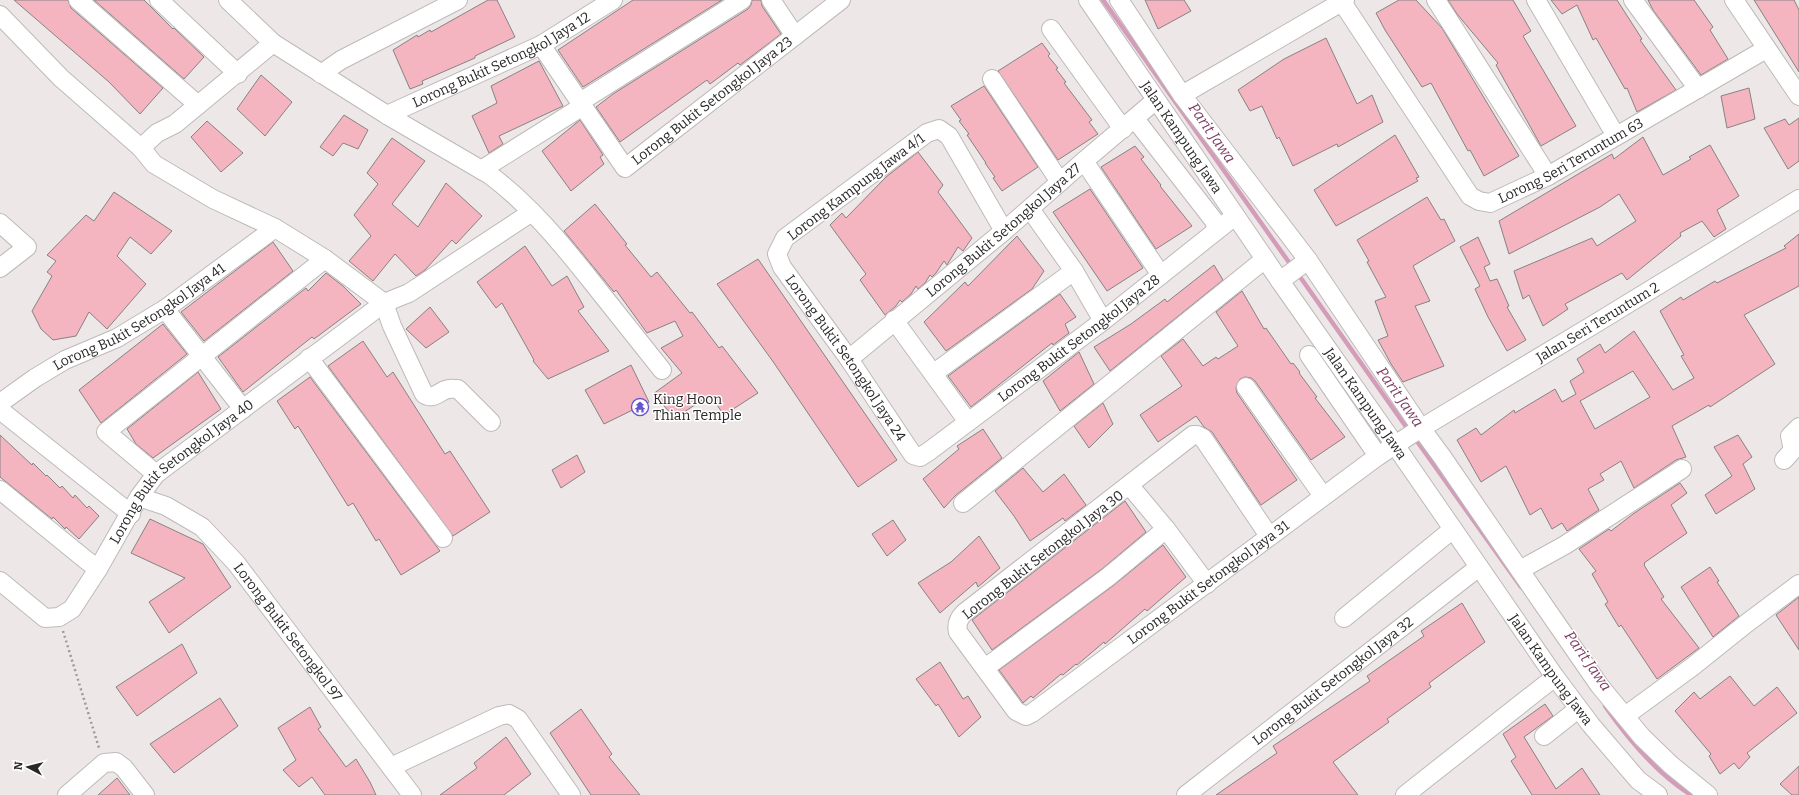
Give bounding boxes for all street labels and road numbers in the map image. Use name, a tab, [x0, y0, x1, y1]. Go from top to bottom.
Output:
street label: Lorong Bukit Setongkol Jaya 12	[410, 8, 593, 111]
street label: Lorong Bukit Setongkol Jaya 23	[628, 33, 796, 168]
street label: Jalan Kampung Jawa	[1137, 77, 1226, 197]
street label: Lorong Seri Teruntum 63	[1495, 114, 1646, 207]
street label: Lorong Kampung Jawa 4/1	[784, 130, 928, 244]
street label: Lorong Bukit Setongkol Jaya 27	[922, 159, 1084, 301]
street label: Lorong Bukit Setongkol Jaya 41	[50, 259, 228, 374]
street label: Lorong Bukit Setongkol Jaya 24	[782, 271, 910, 444]
street label: Lorong Bukit Setongkol Jaya 28	[994, 271, 1163, 405]
street label: Jalan Seri Teruntum 2	[1532, 278, 1662, 366]
street label: Jalan Kampung Jawa	[1320, 344, 1411, 463]
street label: Lorong Bukit Setongkol Jaya 40	[106, 395, 257, 547]
street label: Lorong Bukit Setongkol Jaya 30	[959, 487, 1127, 623]
street label: Lorong Bukit Setongkol Jaya 31	[1124, 516, 1292, 648]
street label: Lorong Bukit Setongkol 97	[230, 559, 346, 704]
street label: Jalan Kampung Jawa	[1505, 610, 1597, 729]
street label: Lorong Bukit Setongkol Jaya 32	[1249, 613, 1417, 749]

